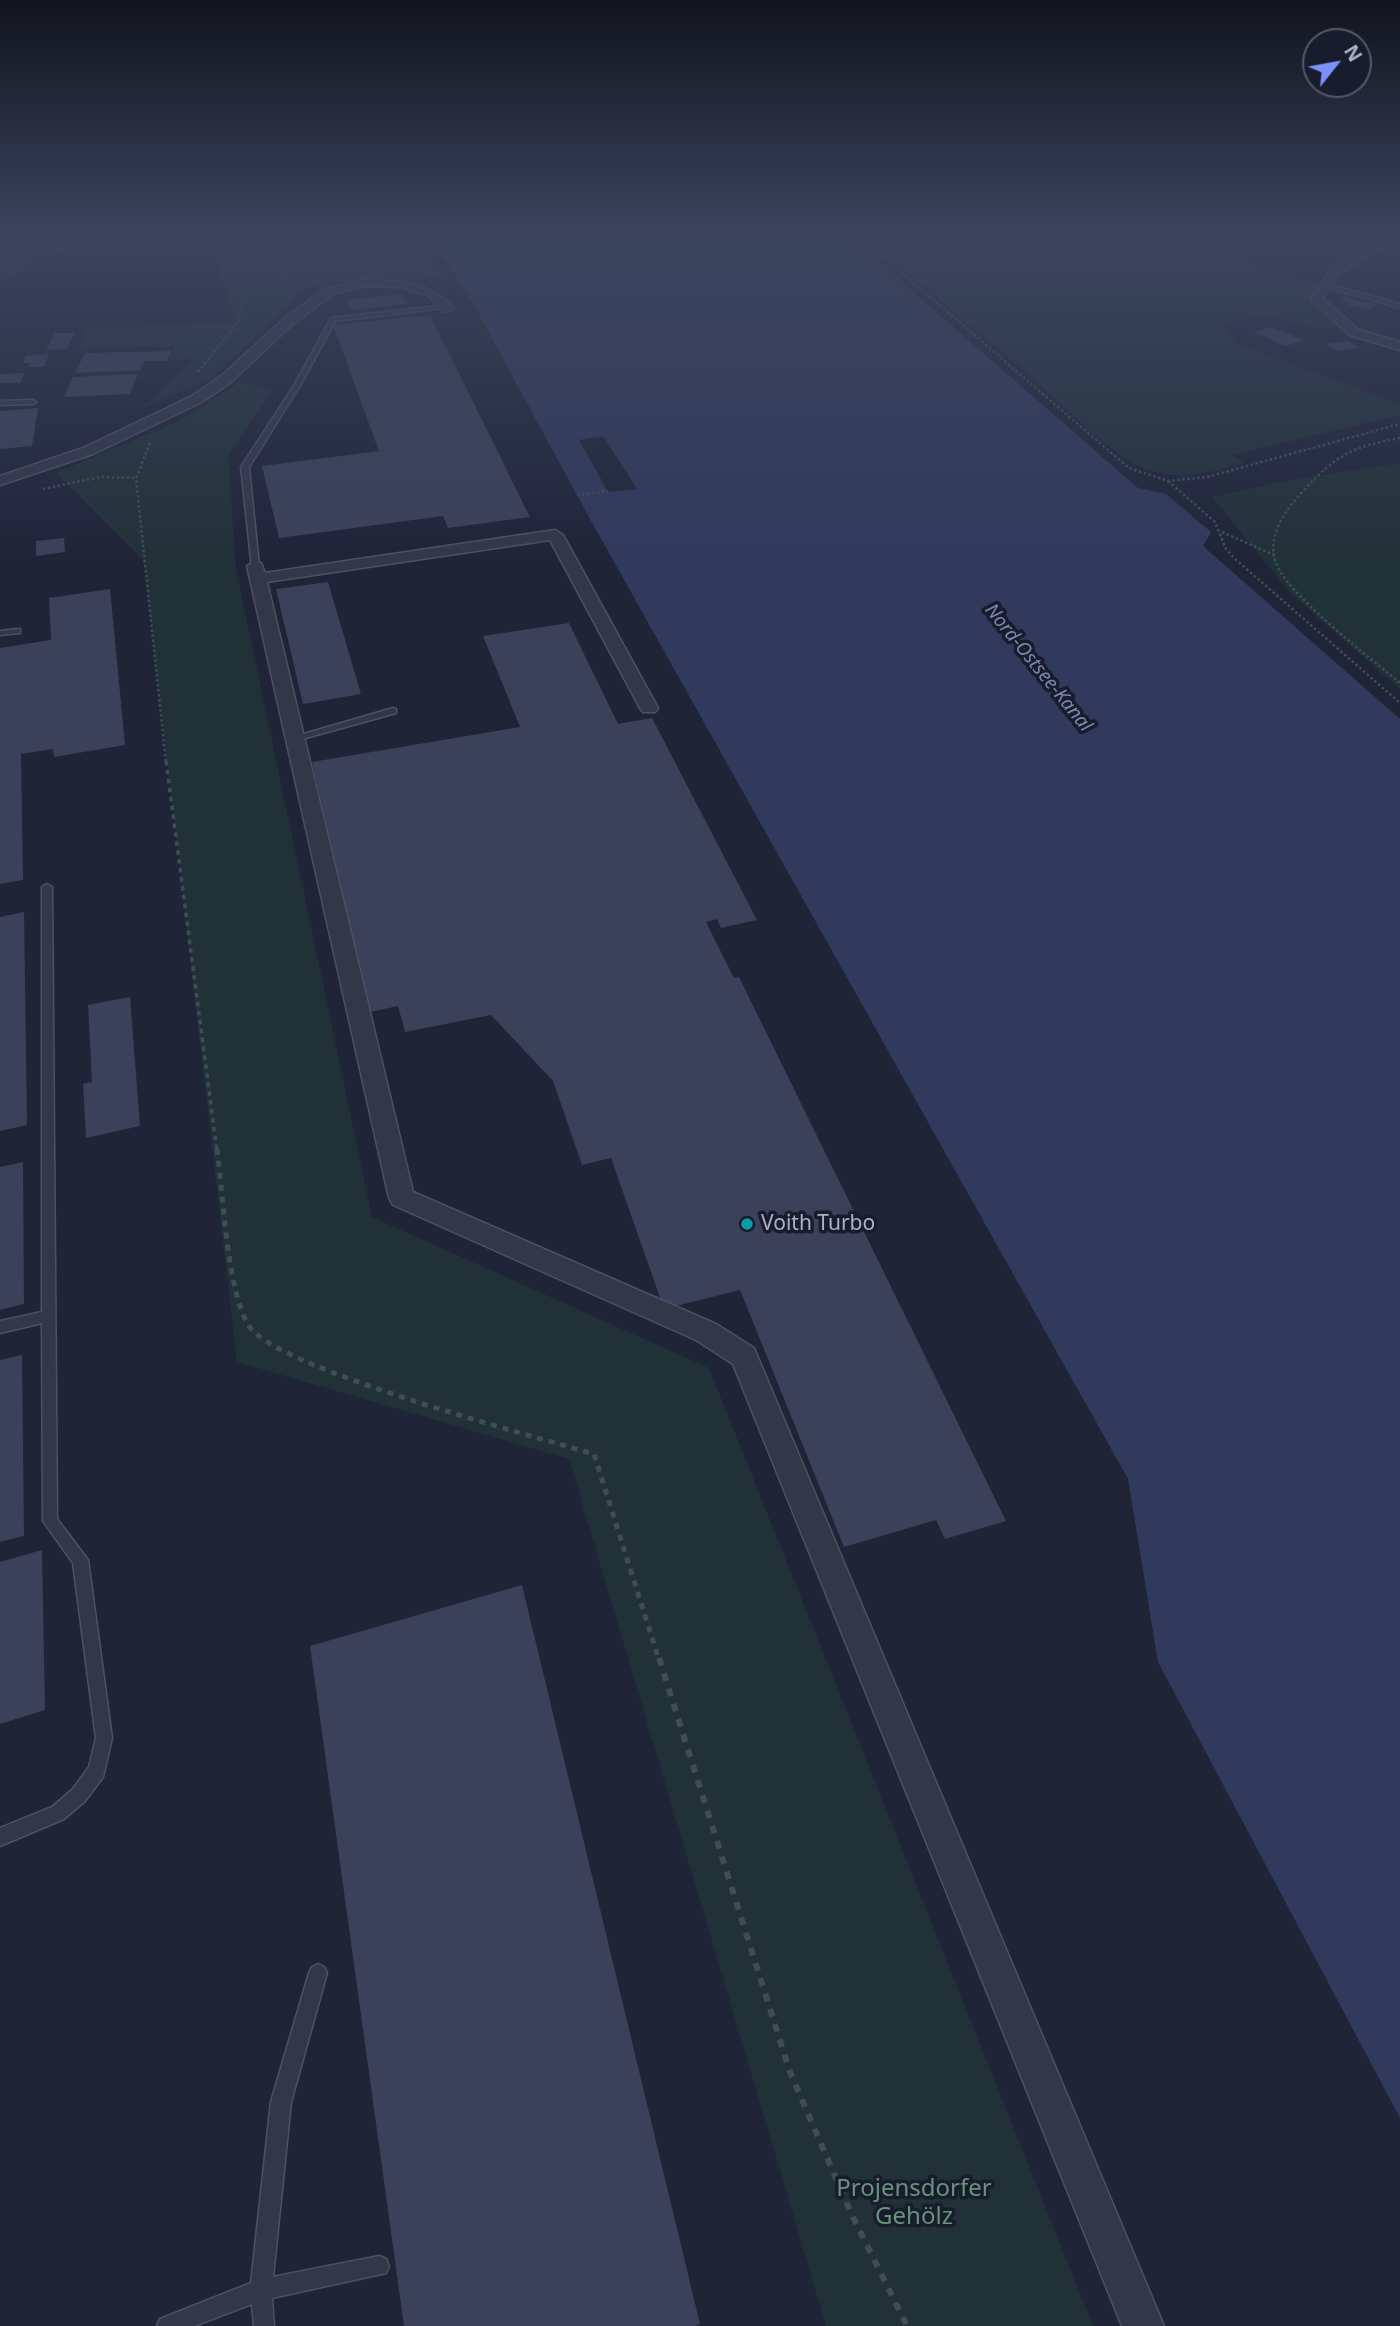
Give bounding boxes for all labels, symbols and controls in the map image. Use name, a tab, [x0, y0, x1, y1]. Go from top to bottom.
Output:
north arrow	[1302, 28, 1372, 98]
text: N	[1338, 40, 1368, 67]
water label: Nord-Ostsee-Kanal	[980, 600, 1096, 736]
place label: Voith Turbo	[761, 1211, 875, 1237]
marker: Voith Turbo	[739, 1216, 755, 1232]
park label: Projensdorfer Gehölz	[836, 2175, 992, 2231]

